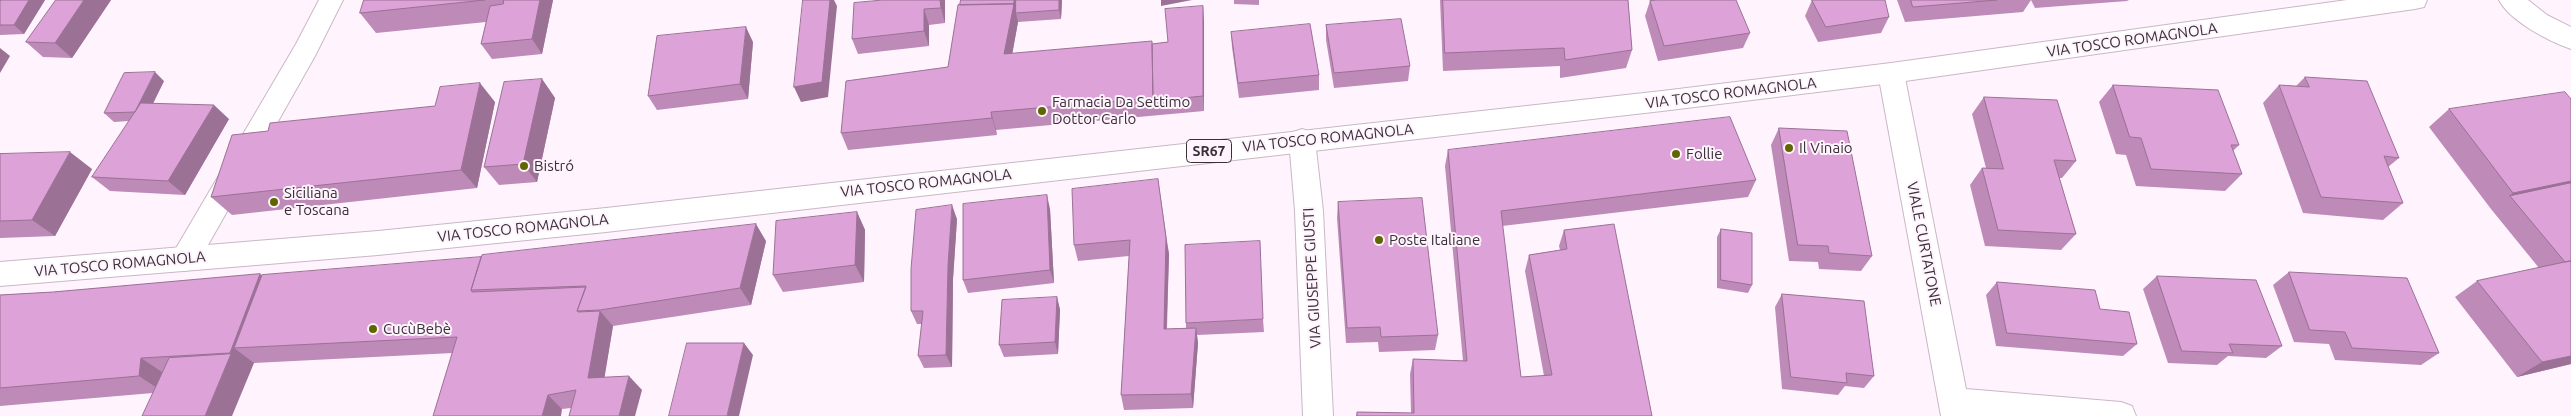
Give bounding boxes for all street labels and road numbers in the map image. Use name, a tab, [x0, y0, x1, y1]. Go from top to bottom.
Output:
street label: VIA TOSCO ROMAGNOLA	[2046, 19, 2218, 61]
street label: VIA TOSCO ROMAGNOLA	[1645, 74, 1817, 112]
street label: VIA TOSCO ROMAGNOLA	[1242, 120, 1414, 156]
road number: SR67	[1186, 140, 1232, 162]
street label: VIA TOSCO ROMAGNOLA	[840, 165, 1012, 201]
street label: VIALE CURTATONE	[1903, 180, 1945, 308]
street label: VIA GIUSEPPE GIUSTI	[1299, 207, 1325, 349]
street label: VIA TOSCO ROMAGNOLA	[437, 210, 609, 246]
street label: VIA TOSCO ROMAGNOLA	[34, 248, 206, 280]

